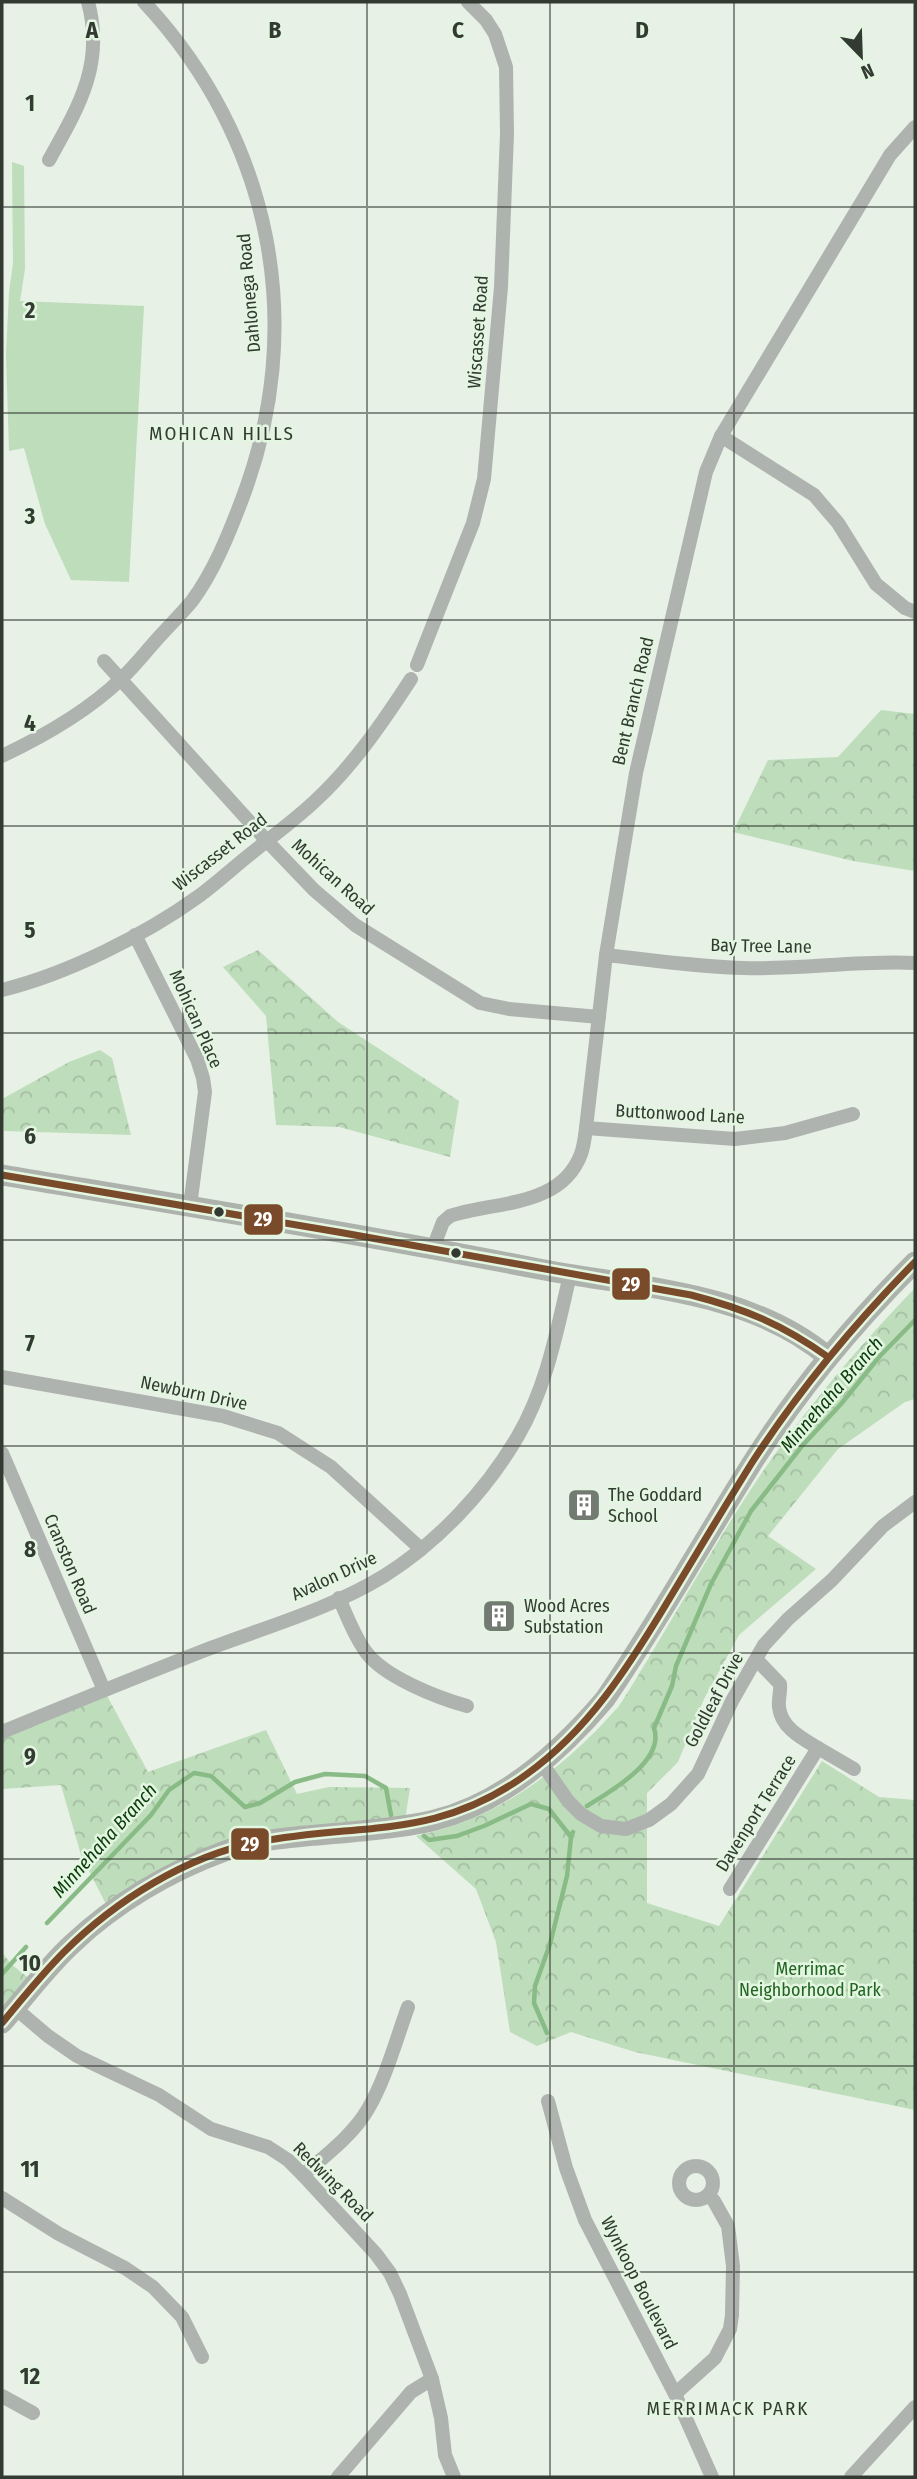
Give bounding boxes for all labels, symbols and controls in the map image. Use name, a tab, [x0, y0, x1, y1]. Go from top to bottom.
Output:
text: A	[85, 16, 99, 44]
text: B	[269, 16, 282, 44]
text: C	[452, 16, 464, 44]
text: D	[635, 16, 649, 44]
north arrow	[826, 21, 896, 91]
text: N	[858, 58, 877, 84]
text: 1	[25, 89, 35, 117]
street label: Dahlonega Road	[233, 232, 265, 354]
street label: Wiscasset Road	[463, 275, 493, 389]
text: 2	[24, 296, 36, 324]
district label: MOHICAN HILLS	[149, 422, 295, 445]
text: 3	[24, 502, 36, 530]
street label: Bent Branch Road	[608, 635, 658, 767]
text: 4	[24, 709, 36, 737]
street label: Wiscasset Road	[169, 808, 271, 896]
street label: Mohican Road	[287, 834, 379, 920]
text: 5	[24, 916, 36, 944]
street label: Bay Tree Lane	[710, 934, 812, 958]
street label: Mohican Place	[165, 966, 228, 1072]
street label: Buttonwood Lane	[615, 1100, 745, 1128]
text: 6	[24, 1122, 36, 1150]
line badge: 29	[243, 1203, 284, 1236]
unlabelled marker	[212, 1205, 226, 1219]
text: 29	[253, 1208, 272, 1231]
unlabelled marker	[449, 1246, 463, 1260]
line badge: 29	[611, 1267, 651, 1301]
text: 29	[621, 1273, 640, 1296]
text: 7	[25, 1329, 35, 1357]
water label: Minnehaha Branch	[775, 1332, 888, 1457]
street label: Newburn Drive	[139, 1371, 250, 1415]
place label: The Goddard School	[608, 1484, 702, 1527]
building icon: The Goddard School	[565, 1486, 603, 1524]
street label: Cranston Road	[39, 1511, 101, 1617]
text: 8	[24, 1535, 36, 1563]
street label: Avalon Drive	[288, 1547, 380, 1605]
place label: Wood Acres Substation	[524, 1595, 610, 1638]
building icon: Wood Acres Substation	[480, 1597, 518, 1635]
street label: Goldleaf Drive	[680, 1649, 748, 1751]
text: 9	[24, 1742, 36, 1770]
street label: Davenport Terrace	[711, 1750, 801, 1876]
water label: Minnehaha Branch	[47, 1779, 162, 1902]
line badge: 29	[230, 1827, 270, 1861]
text: 29	[240, 1833, 259, 1856]
text: 10	[19, 1949, 41, 1977]
park label: Merrimac Neighborhood Park	[739, 1958, 882, 2001]
street label: Redwing Road	[288, 2137, 378, 2227]
text: 11	[20, 2155, 40, 2183]
street label: Wynkoop Boulevard	[596, 2213, 682, 2353]
text: 12	[20, 2362, 41, 2390]
district label: MERRIMACK PARK	[647, 2397, 809, 2420]

